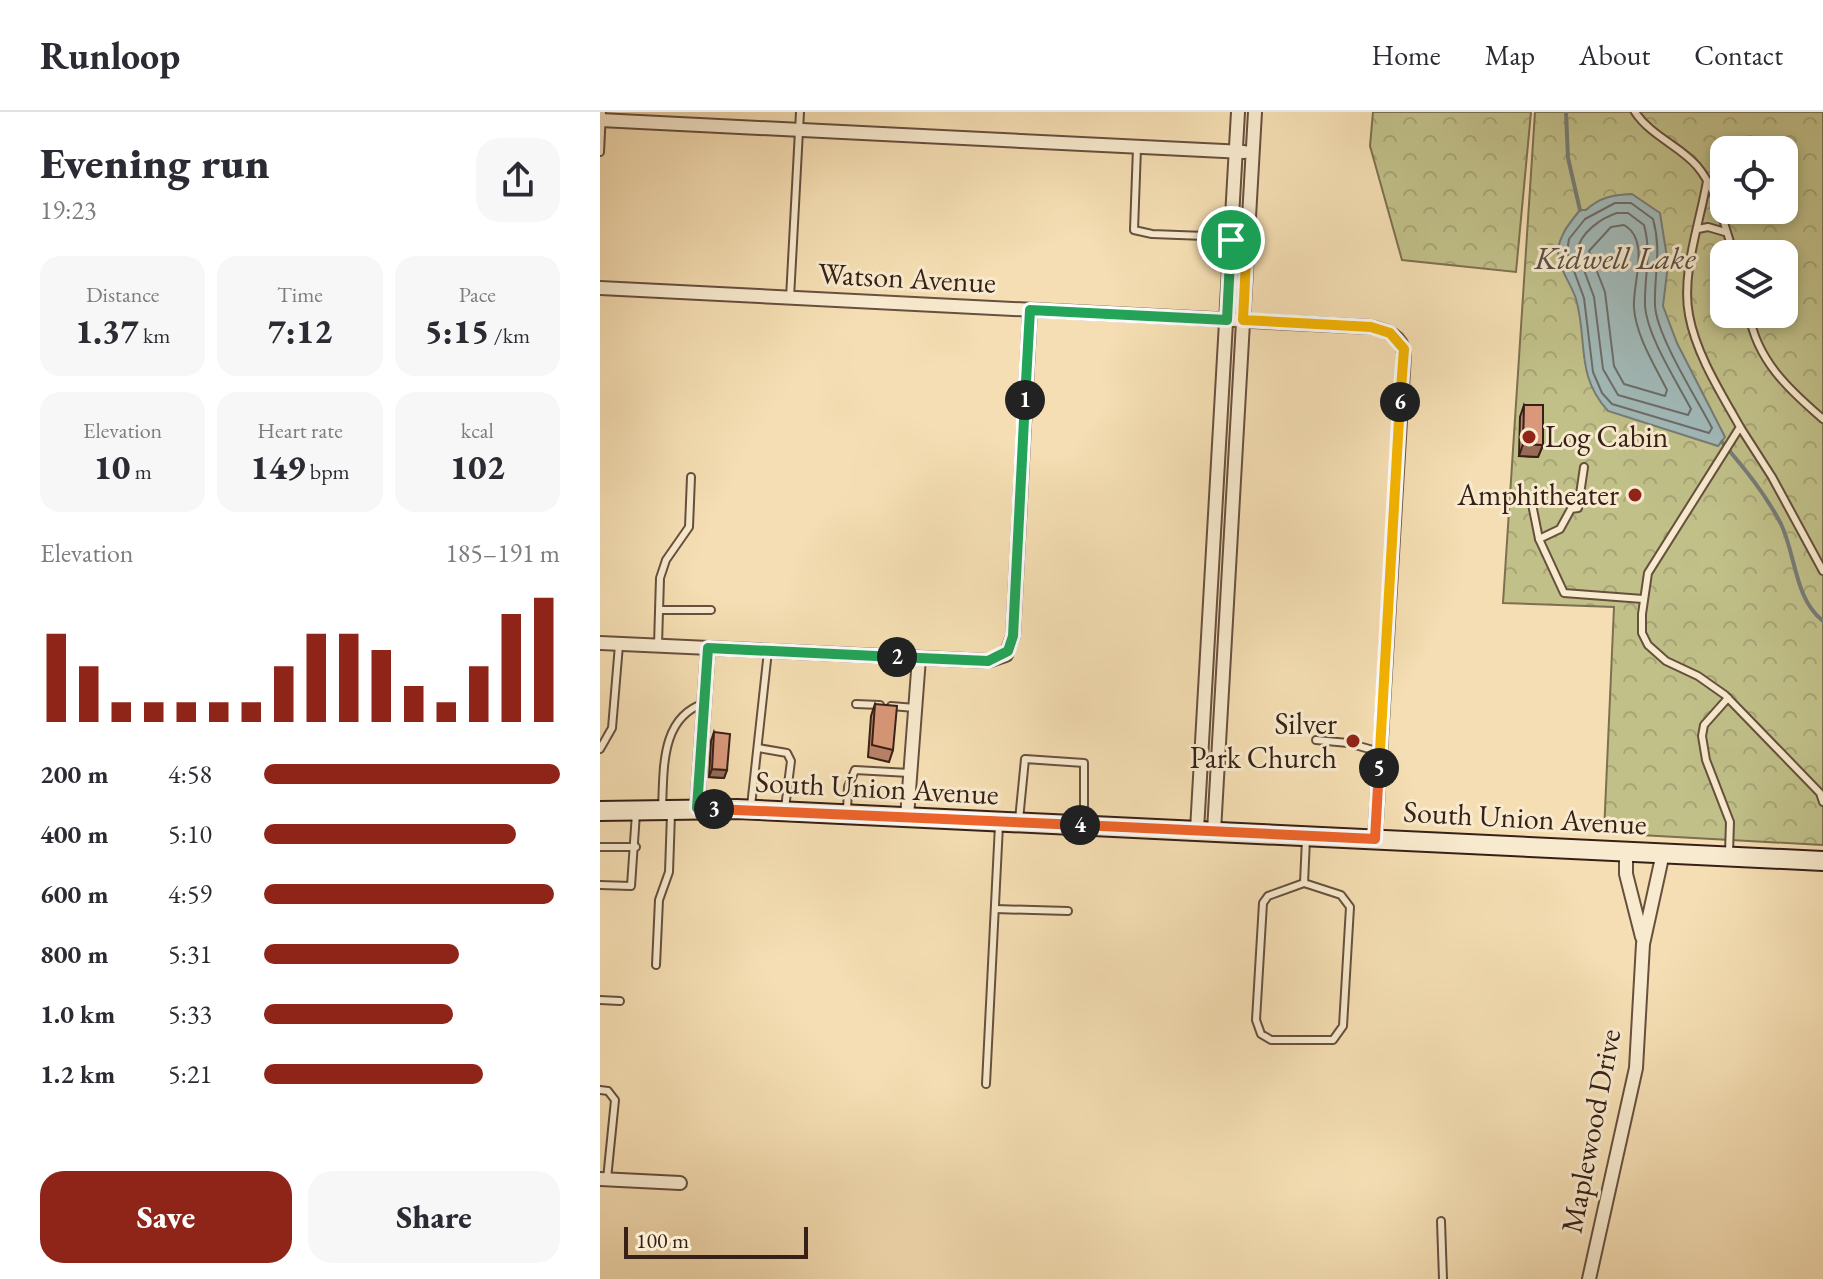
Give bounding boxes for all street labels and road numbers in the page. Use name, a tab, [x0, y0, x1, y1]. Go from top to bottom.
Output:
street label: Watson Avenue	[817, 253, 997, 302]
street label: South Union Avenue	[754, 762, 1000, 813]
street label: South Union Avenue	[1402, 792, 1648, 843]
street label: Maplewood Drive	[1552, 1025, 1629, 1236]

